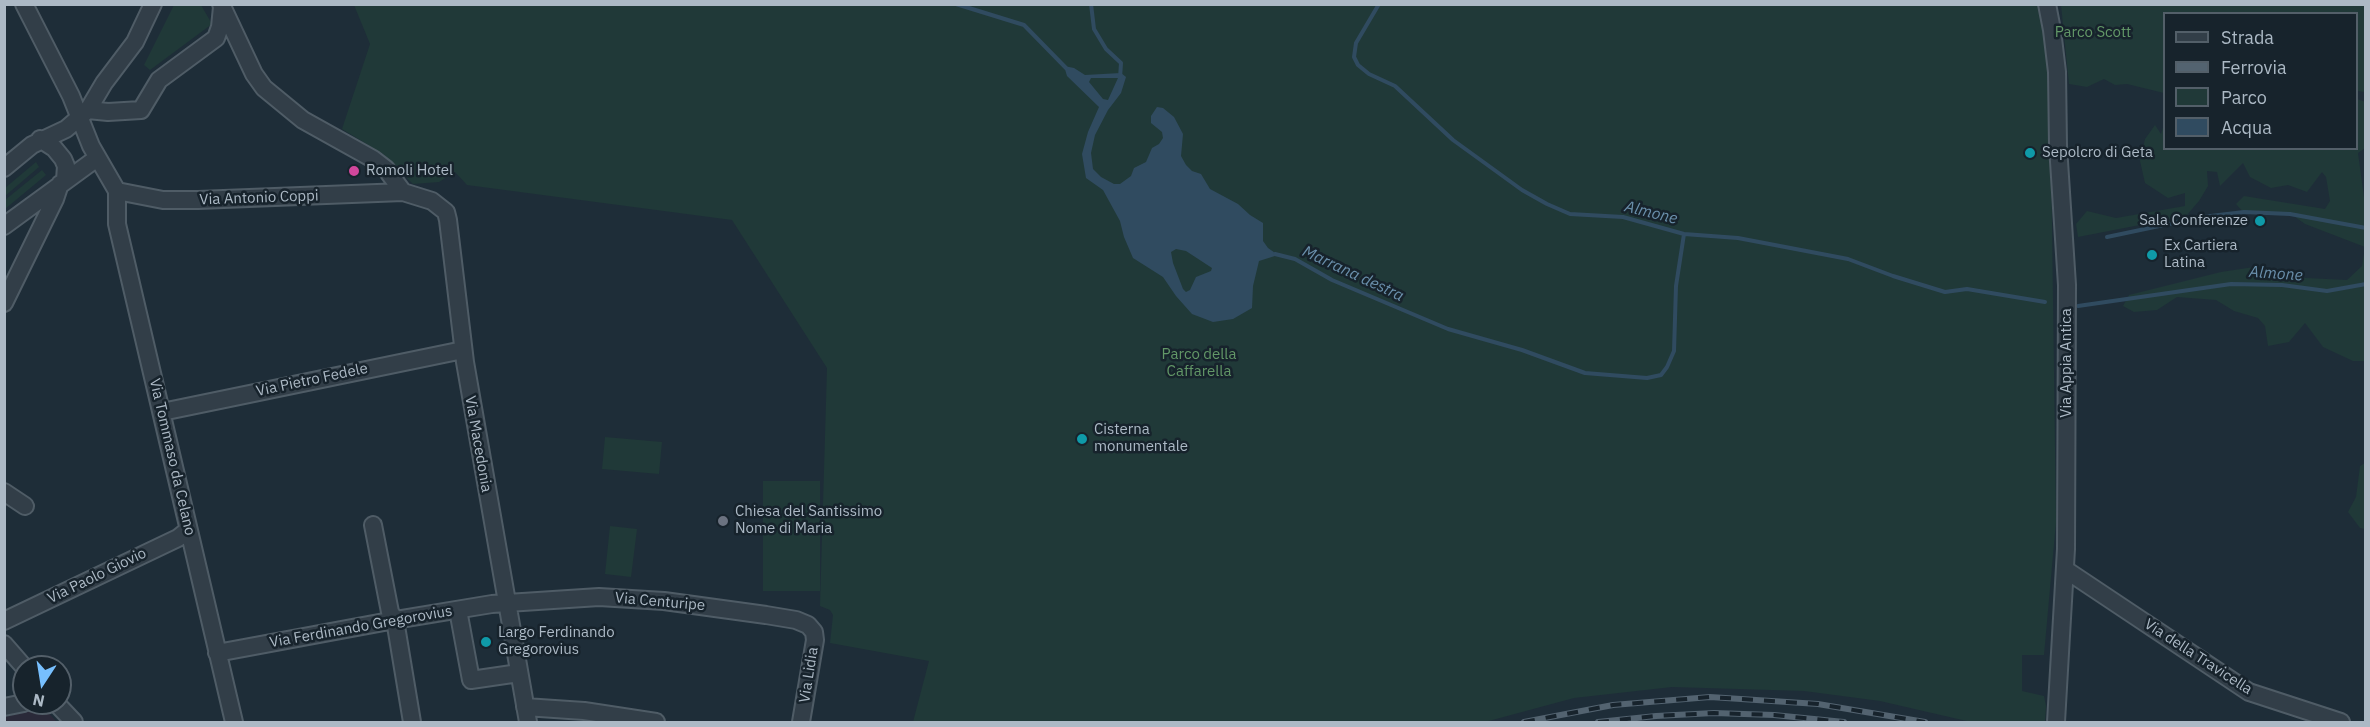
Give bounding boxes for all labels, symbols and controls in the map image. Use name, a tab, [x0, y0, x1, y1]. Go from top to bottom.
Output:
legend	[2163, 12, 2358, 150]
park label: Parco Scott	[2055, 24, 2131, 42]
text: Strada	[2221, 26, 2274, 49]
text: Ferrovia	[2221, 56, 2287, 79]
text: Parco	[2221, 86, 2267, 109]
text: Acqua	[2221, 116, 2272, 139]
place label: Sepolcro di Geta	[2042, 144, 2153, 162]
marker: Sepolcro di Geta	[2023, 146, 2037, 160]
place label: Romoli Hotel	[366, 162, 453, 180]
marker: Romoli Hotel	[347, 164, 361, 178]
street label: Via Antonio Coppi	[199, 187, 319, 209]
water label: Almone	[1623, 197, 1679, 229]
place label: Sala Conferenze	[2139, 212, 2248, 230]
marker: Sala Conferenze	[2253, 214, 2267, 228]
place label: Ex Cartiera Latina	[2164, 237, 2237, 272]
water label: Marrana destra	[1299, 242, 1407, 306]
marker: Ex Cartiera Latina	[2145, 248, 2159, 262]
water label: Almone	[2249, 263, 2303, 285]
street label: Via Appia Antica	[2058, 308, 2076, 418]
park label: Parco della Caffarella	[1162, 346, 1236, 381]
street label: Via Pietro Fedele	[255, 359, 369, 401]
street label: Via Tommaso da Celano	[145, 377, 199, 537]
street label: Via Macedonia	[461, 394, 495, 494]
place label: Cisterna monumentale	[1094, 421, 1188, 456]
marker: Cisterna monumentale	[1075, 432, 1089, 446]
place label: Chiesa del Santissimo Nome di Maria	[735, 503, 882, 538]
marker: Chiesa del Santissimo Nome di Maria	[716, 514, 730, 528]
street label: Via Paolo Giovio	[45, 544, 149, 608]
street label: Via Centuripe	[614, 589, 706, 615]
street label: Via Ferdinando Gregorovius	[268, 602, 454, 652]
street label: Via della Travicella	[2141, 615, 2255, 699]
place label: Largo Ferdinando Gregorovius	[498, 624, 615, 659]
marker: Largo Ferdinando Gregorovius	[479, 635, 493, 649]
street label: Via Lidia	[796, 646, 822, 704]
north arrow	[12, 655, 72, 715]
text: N	[31, 690, 46, 712]

